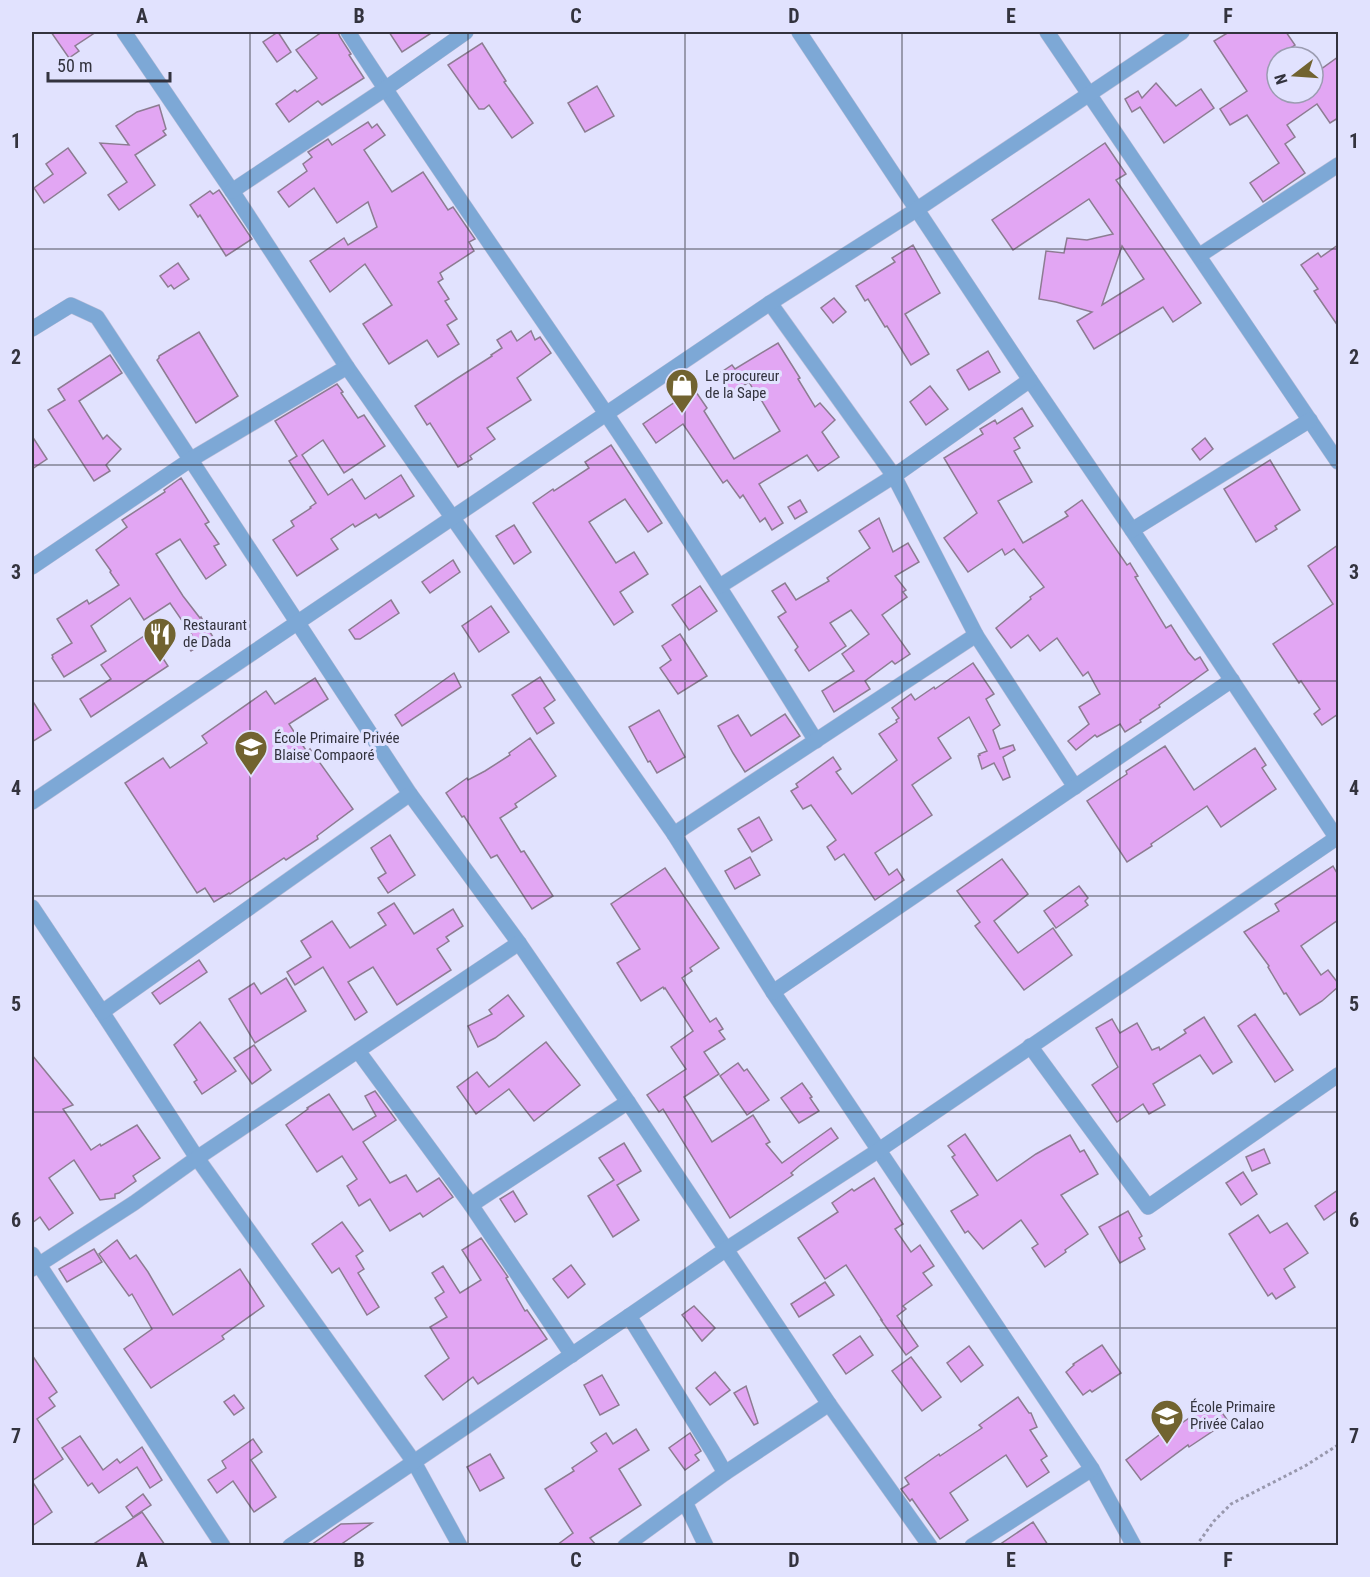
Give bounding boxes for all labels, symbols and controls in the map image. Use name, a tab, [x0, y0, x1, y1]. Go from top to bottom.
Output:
text: A	[136, 4, 148, 28]
text: B	[353, 4, 365, 28]
text: C	[570, 4, 582, 28]
text: D	[788, 4, 800, 28]
text: E	[1006, 4, 1016, 28]
text: F	[1223, 4, 1233, 28]
scale bar	[48, 45, 170, 83]
north arrow	[1265, 45, 1325, 105]
text: 50 m	[57, 55, 92, 76]
text: N	[1271, 72, 1292, 87]
text: 1	[11, 129, 21, 153]
text: 1	[1349, 129, 1359, 153]
text: 2	[11, 345, 21, 369]
text: 2	[1349, 345, 1359, 369]
shop icon: Le procureur de la Sape	[664, 367, 700, 414]
place label: Le procureur de la Sape	[705, 367, 780, 402]
text: 3	[11, 560, 21, 584]
text: 3	[1349, 560, 1359, 584]
restaurant icon: Restaurant de Dada	[142, 616, 178, 663]
place label: Restaurant de Dada	[183, 616, 247, 651]
school or university icon: École Primaire Privée Blaise Compaoré	[233, 729, 269, 776]
place label: École Primaire Privée Blaise Compaoré	[274, 729, 400, 764]
text: 4	[11, 776, 21, 800]
text: 4	[1349, 776, 1359, 800]
text: 5	[11, 992, 21, 1016]
text: 5	[1349, 992, 1359, 1016]
text: 6	[11, 1208, 21, 1232]
text: 6	[1349, 1208, 1359, 1232]
school or university icon: École Primaire Privée Calao	[1149, 1398, 1185, 1445]
place label: École Primaire Privée Calao	[1190, 1398, 1275, 1433]
text: 7	[11, 1424, 21, 1448]
text: 7	[1349, 1424, 1359, 1448]
text: A	[136, 1548, 148, 1572]
text: B	[353, 1548, 365, 1572]
text: C	[570, 1548, 582, 1572]
text: D	[788, 1548, 800, 1572]
text: E	[1006, 1548, 1016, 1572]
text: F	[1223, 1548, 1233, 1572]

